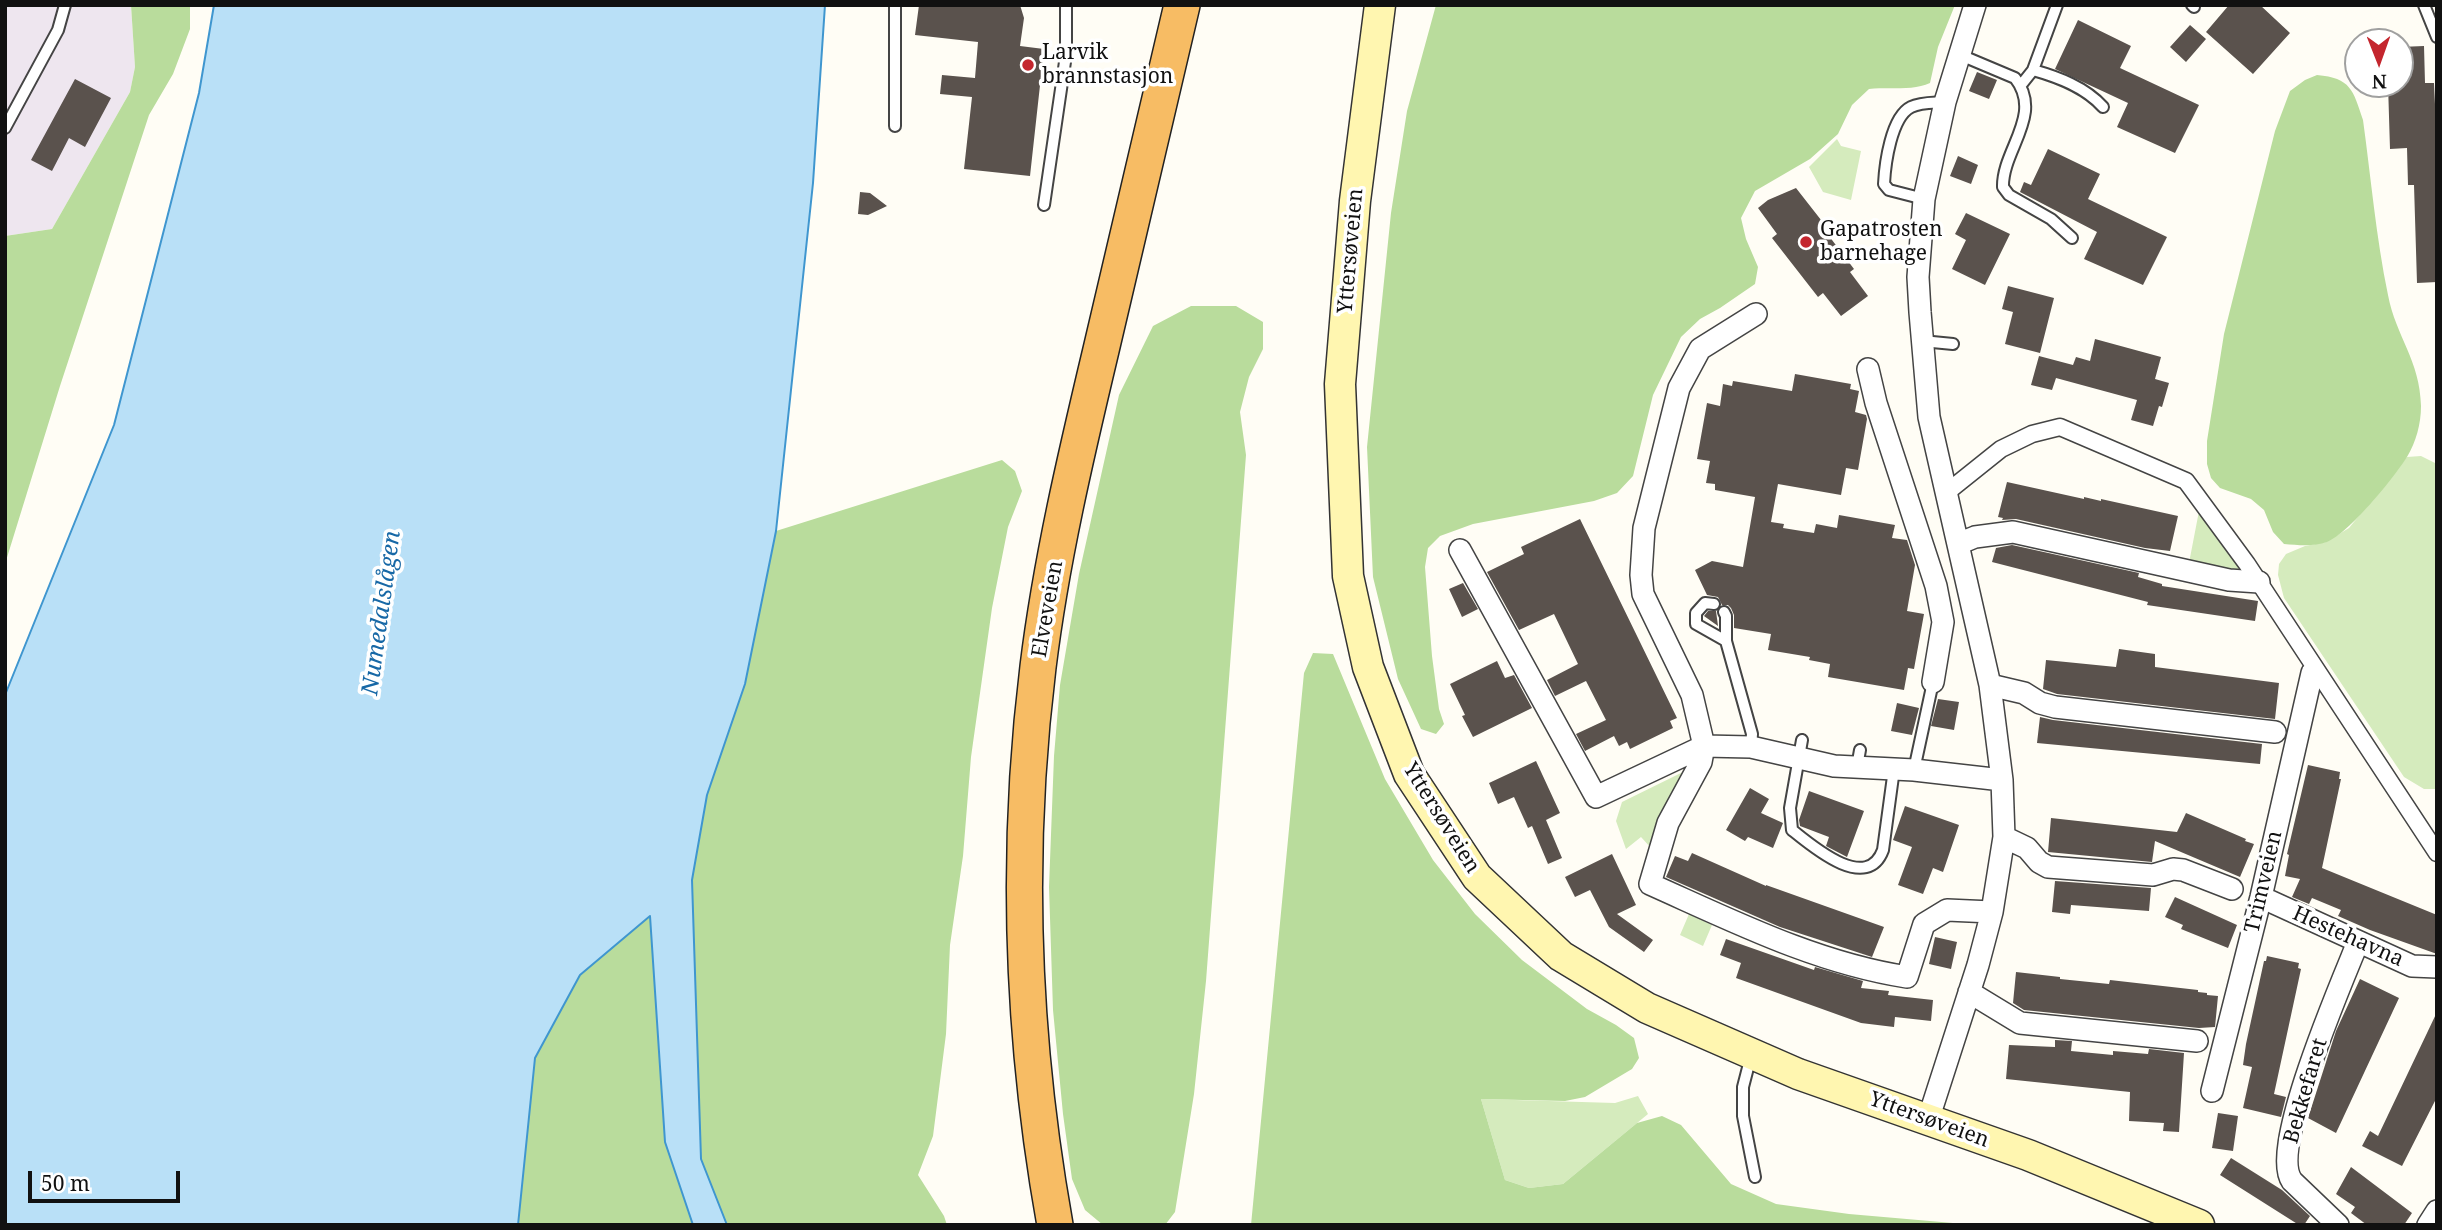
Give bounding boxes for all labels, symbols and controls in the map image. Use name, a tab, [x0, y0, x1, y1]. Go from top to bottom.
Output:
north arrow	[2344, 28, 2414, 98]
place label: Larvik brannstasjon	[1042, 40, 1173, 90]
marker: Larvik brannstasjon	[1020, 57, 1036, 73]
text: N	[2372, 69, 2387, 95]
street label: Yttersøveien	[1333, 187, 1369, 315]
place label: Gapatrosten barnehage	[1820, 217, 1943, 267]
marker: Gapatrosten barnehage	[1798, 234, 1814, 250]
water label: Numedalslågen	[357, 529, 407, 697]
street label: Elveveien	[1027, 559, 1069, 659]
street label: Yttersøveien	[1397, 758, 1485, 878]
street label: Trimveien	[2240, 828, 2288, 936]
street label: Hestehavna	[2289, 901, 2407, 973]
street label: Bekkefaret	[2279, 1035, 2333, 1147]
street label: Yttersøveien	[1866, 1087, 1992, 1153]
scale bar	[32, 1156, 184, 1200]
text: 50 m	[41, 1169, 90, 1197]

